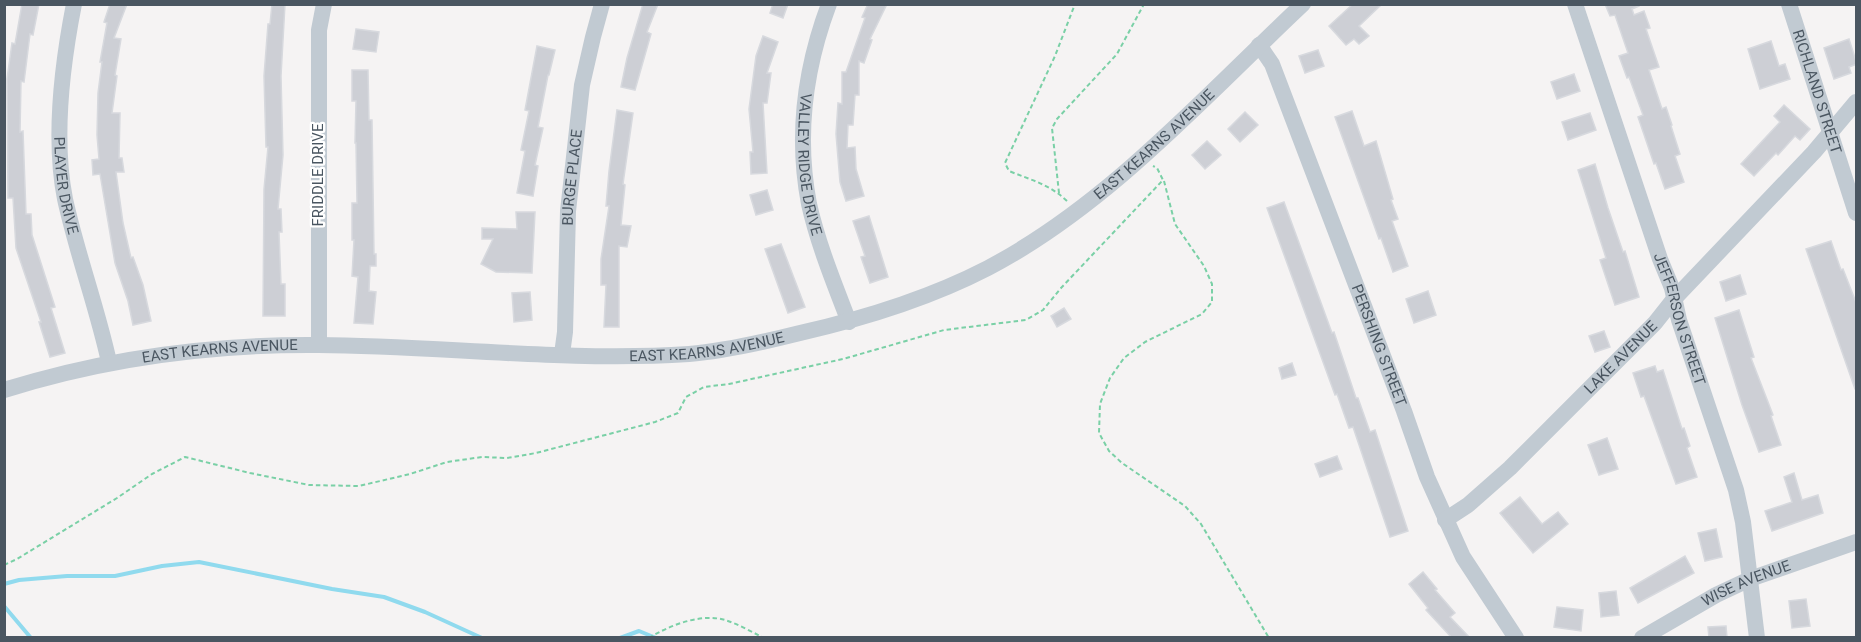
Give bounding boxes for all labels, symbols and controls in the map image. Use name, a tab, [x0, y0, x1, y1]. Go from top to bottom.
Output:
street label: RICHLAND STREET	[1789, 27, 1845, 156]
street label: EAST KEARNS AVENUE	[1090, 85, 1219, 203]
street label: VALLEY RIDGE DRIVE	[794, 92, 826, 238]
street label: FRIDDLE DRIVE	[309, 123, 327, 226]
street label: BURGE PLACE	[559, 128, 586, 226]
street label: PLAYER DRIVE	[50, 137, 82, 237]
street label: JEFFERSON STREET	[1650, 251, 1709, 387]
street label: PERSHING STREET	[1348, 282, 1410, 409]
street label: LAKE AVENUE	[1580, 317, 1661, 398]
street label: EAST KEARNS AVENUE	[629, 328, 786, 365]
street label: EAST KEARNS AVENUE	[141, 336, 298, 367]
street label: WISE AVENUE	[1699, 556, 1793, 610]

